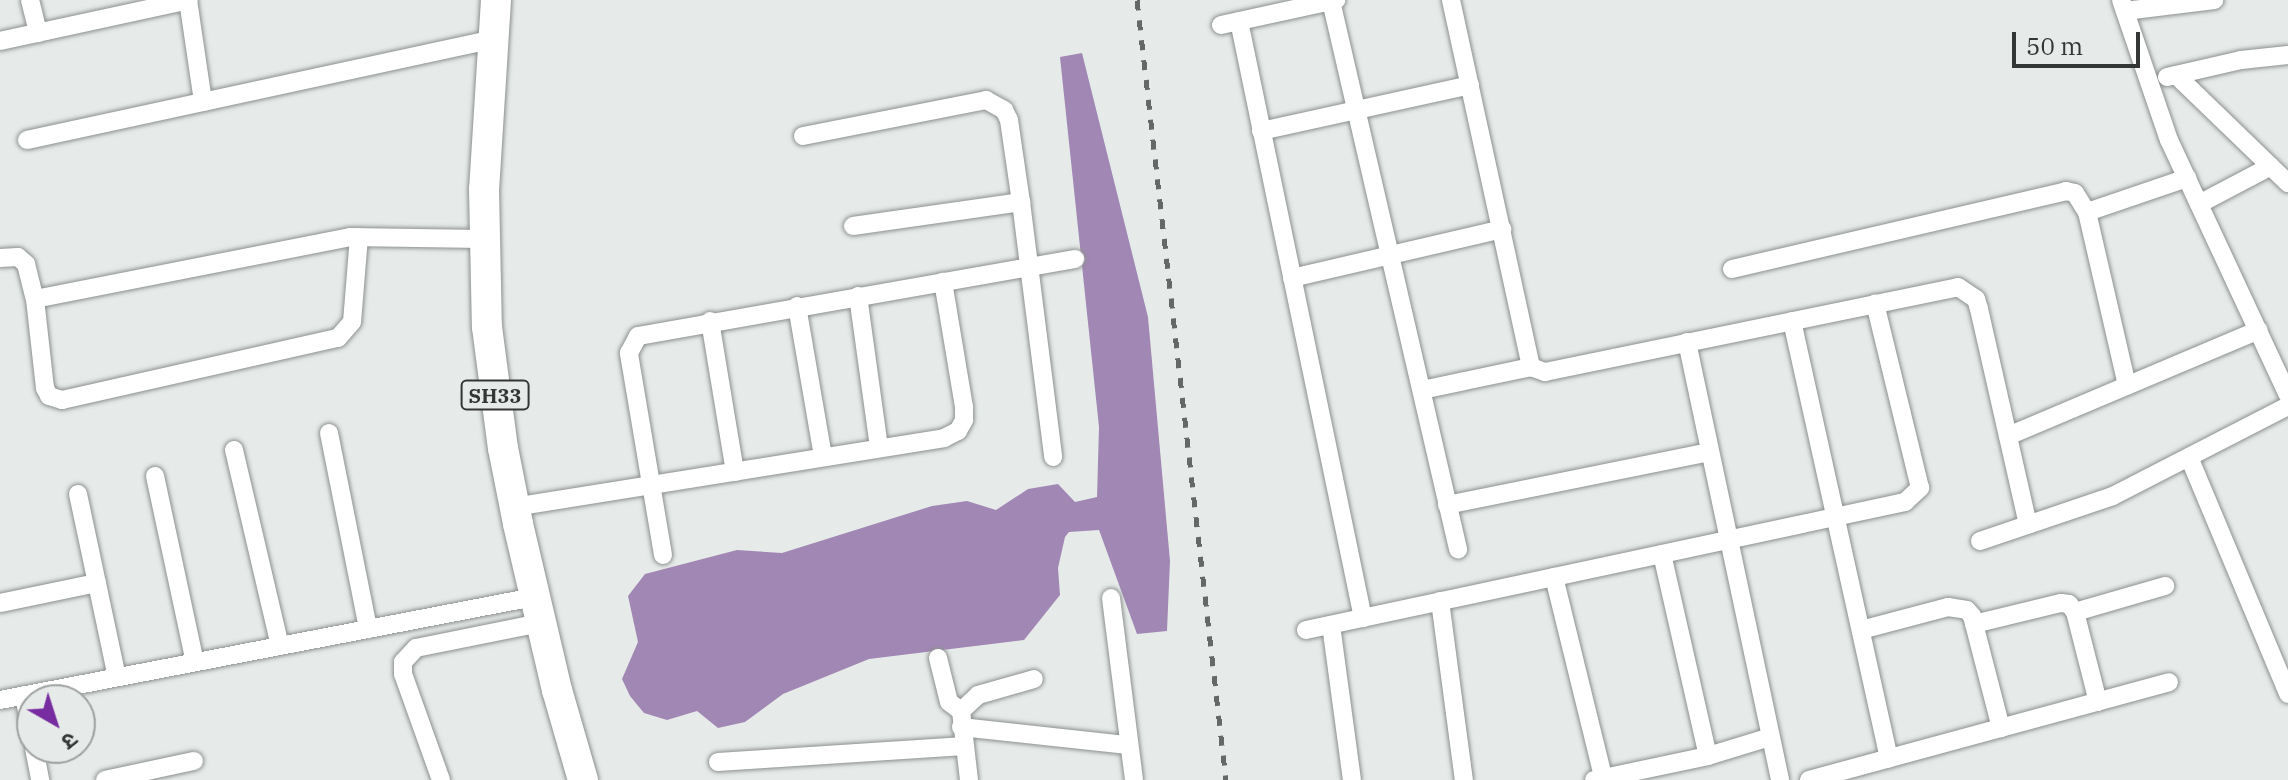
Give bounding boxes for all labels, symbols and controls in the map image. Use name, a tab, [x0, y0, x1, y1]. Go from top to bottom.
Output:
scale bar	[2016, 16, 2144, 66]
text: 50 m	[2026, 30, 2083, 62]
road number: SH33	[459, 379, 531, 411]
north arrow	[16, 684, 96, 764]
text: उ	[56, 726, 84, 757]

